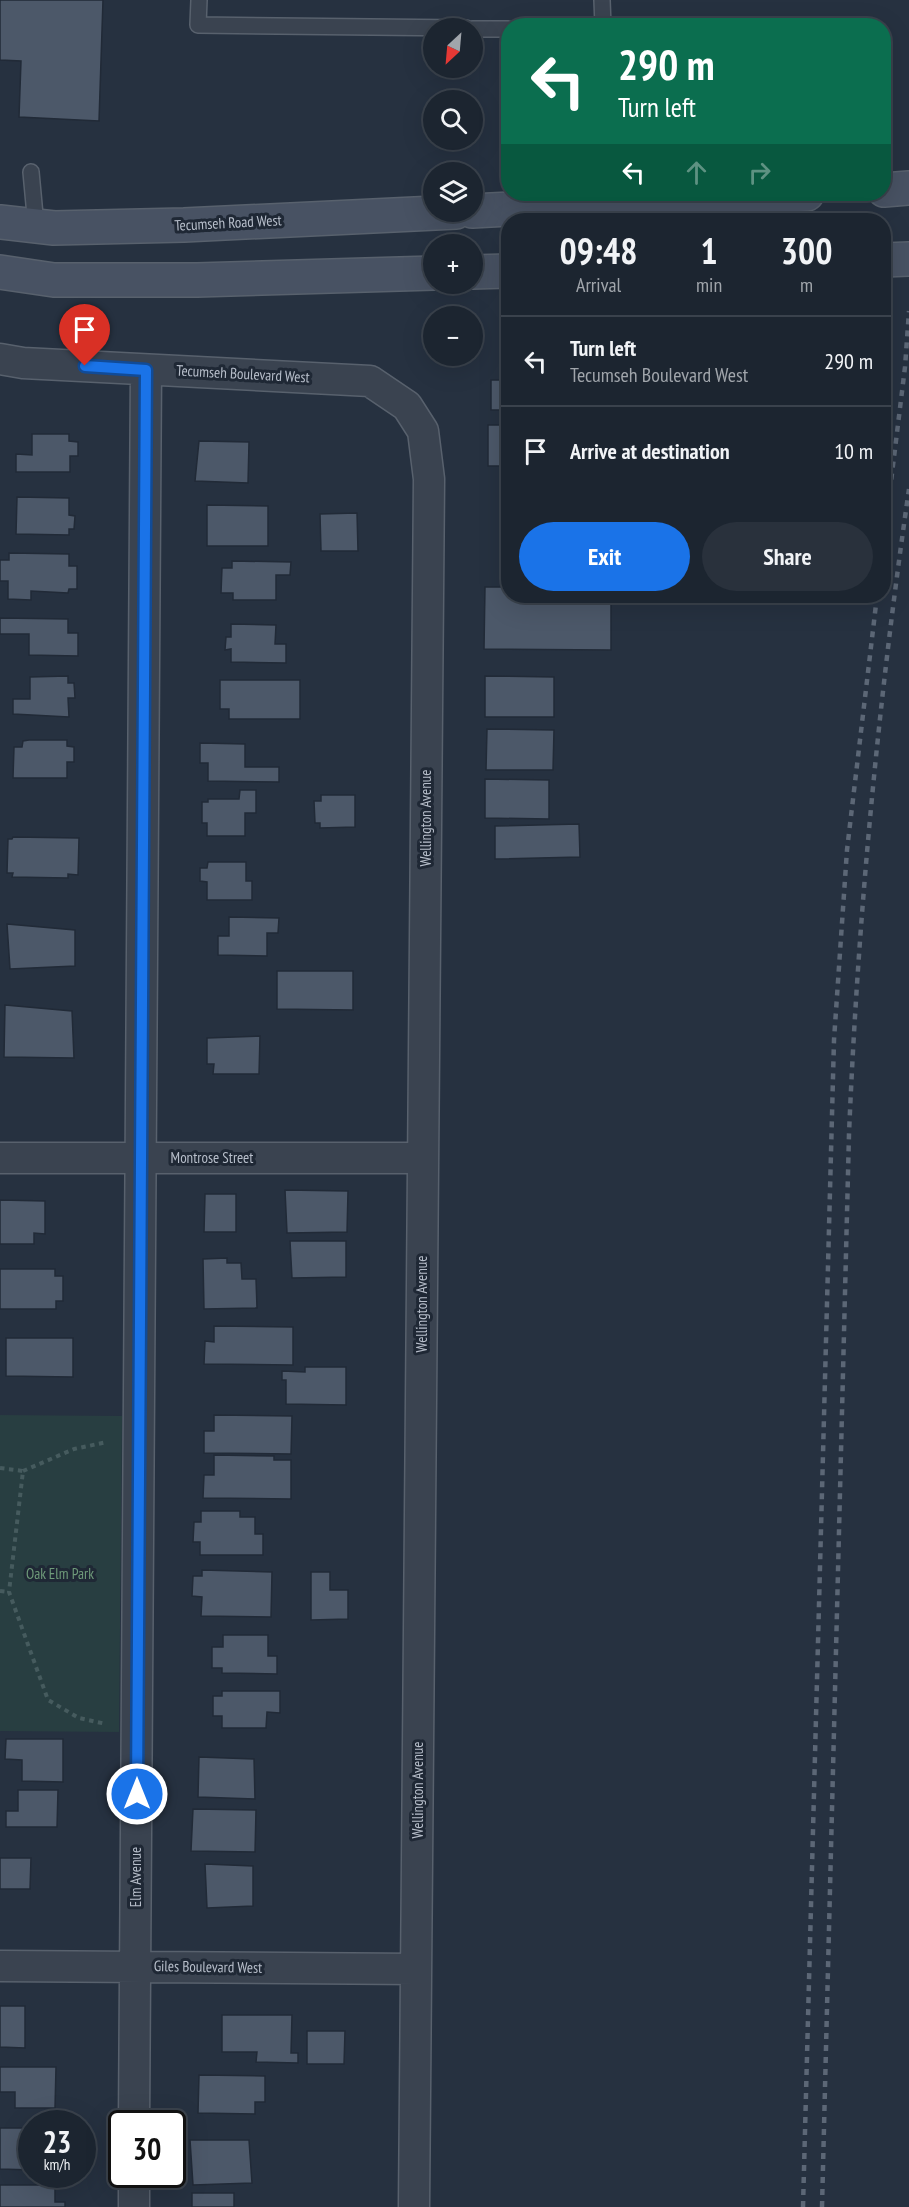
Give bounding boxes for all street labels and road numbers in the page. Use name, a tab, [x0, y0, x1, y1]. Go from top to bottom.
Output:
street label: Tecumseh Road West	[174, 210, 282, 235]
street label: Tecumseh Boulevard West	[176, 361, 310, 386]
street label: Wellington Avenue	[416, 770, 435, 866]
street label: Montrose Street	[171, 1148, 253, 1167]
street label: Wellington Avenue	[412, 1256, 431, 1352]
street label: Wellington Avenue	[408, 1742, 427, 1838]
street label: Elm Avenue	[126, 1847, 145, 1907]
street label: Giles Boulevard West	[154, 1956, 262, 1977]

